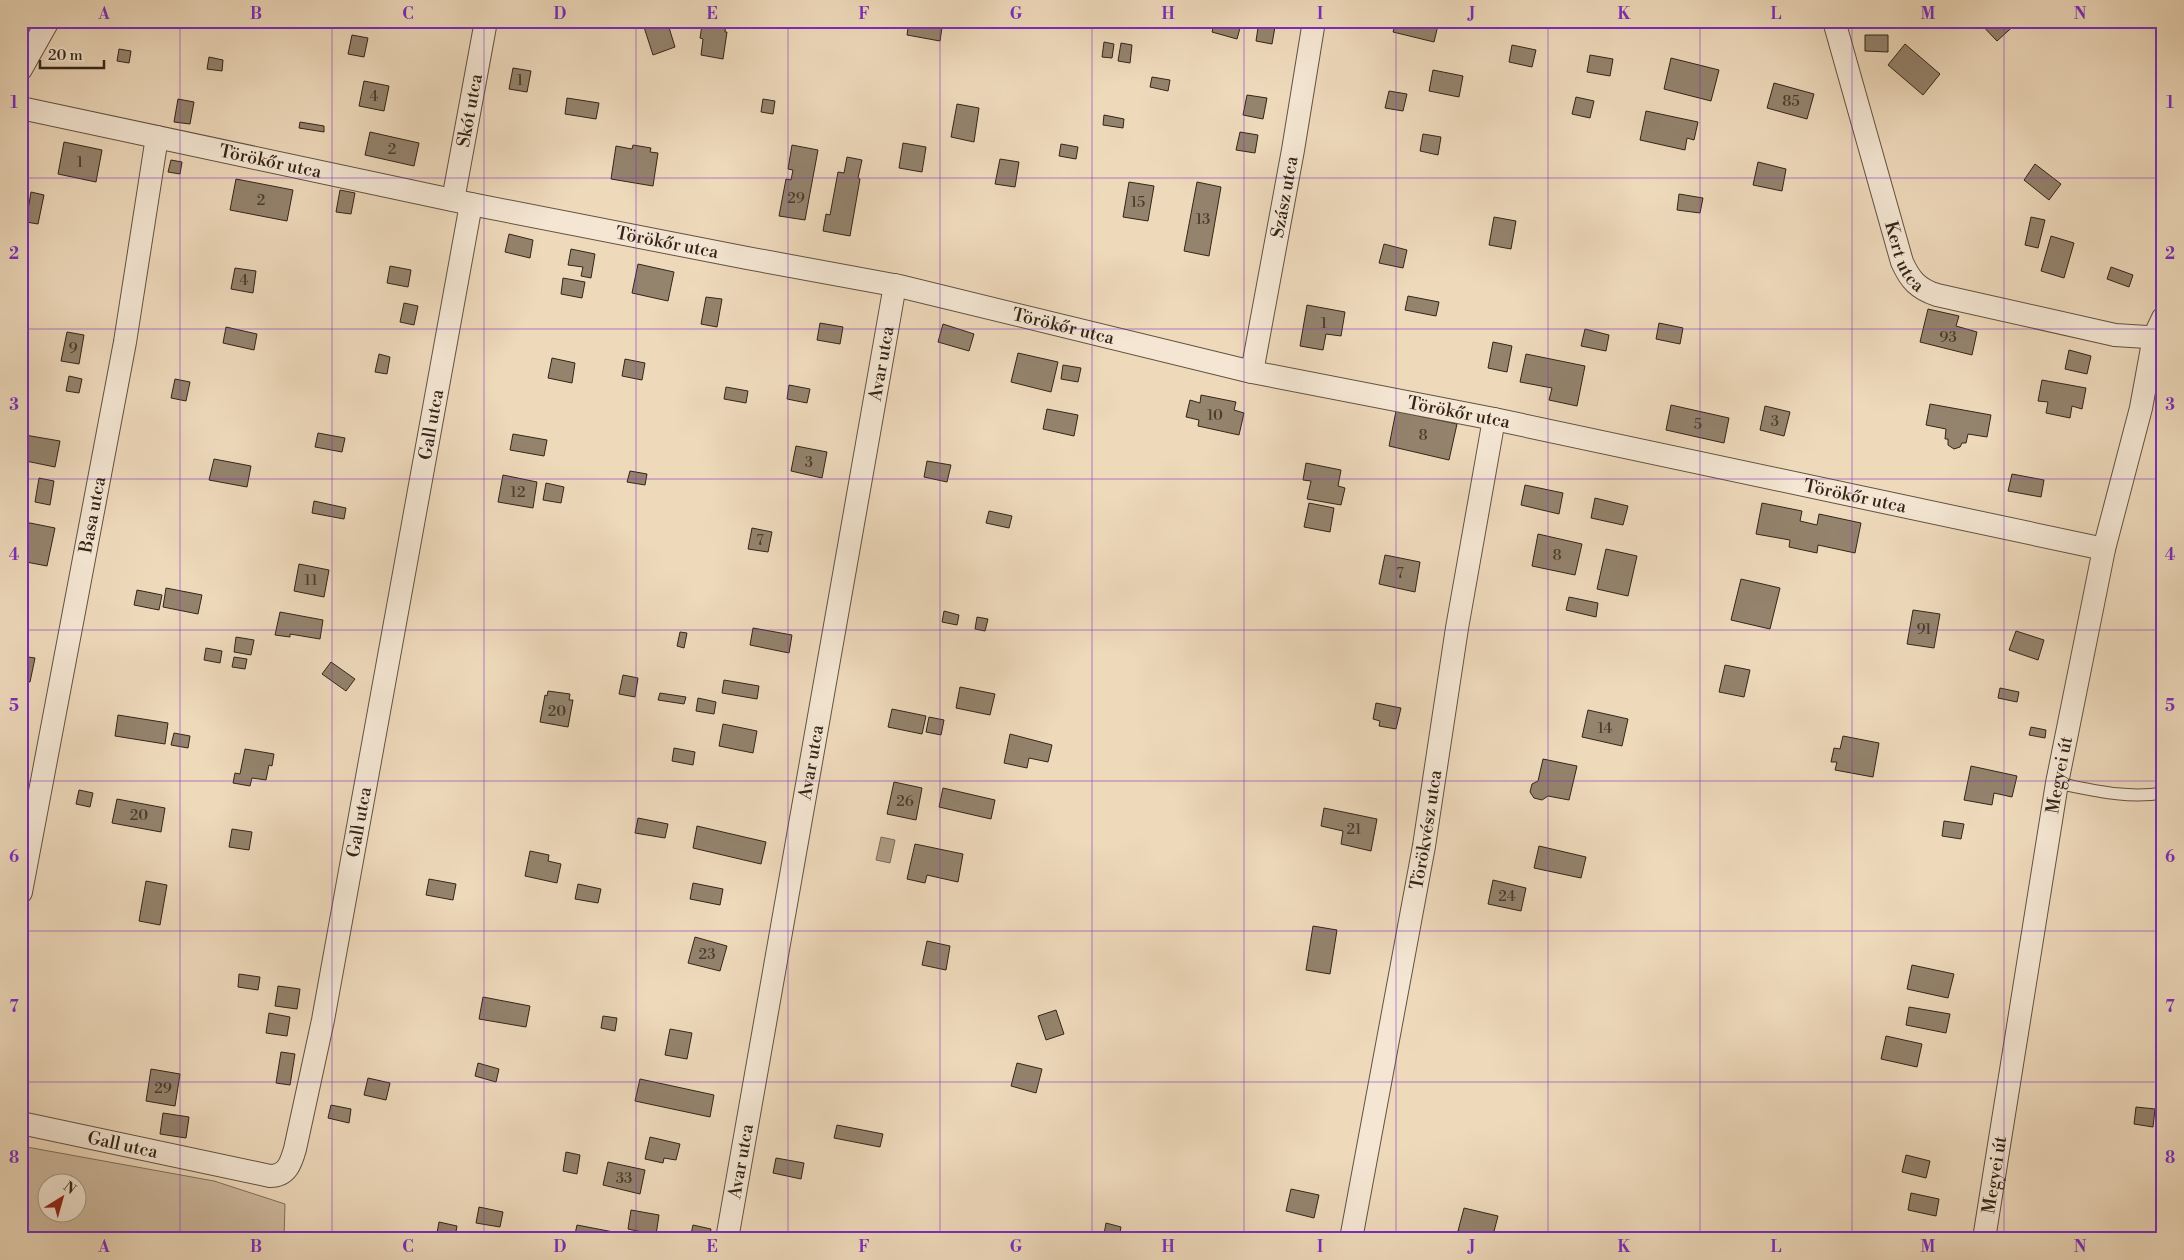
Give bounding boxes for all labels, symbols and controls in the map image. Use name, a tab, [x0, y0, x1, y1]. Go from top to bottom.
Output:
text: A	[97, 4, 110, 24]
text: B	[250, 4, 262, 24]
text: C	[402, 4, 414, 24]
text: D	[554, 4, 567, 24]
text: E	[706, 4, 718, 24]
text: F	[858, 4, 870, 24]
text: G	[1010, 4, 1023, 24]
text: H	[1161, 4, 1175, 24]
text: I	[1317, 4, 1323, 24]
text: J	[1467, 4, 1475, 24]
text: K	[1618, 4, 1632, 24]
text: L	[1771, 4, 1782, 24]
text: M	[1921, 4, 1936, 24]
text: N	[2074, 4, 2087, 24]
scale bar	[40, 38, 104, 70]
text: 20 m	[48, 46, 83, 65]
street label: Skót utca	[452, 71, 488, 149]
house number: 1	[517, 71, 524, 90]
house number: 4	[370, 87, 379, 106]
house number: 85	[1782, 92, 1800, 111]
text: 1	[10, 93, 18, 113]
text: 1	[2166, 93, 2174, 113]
street label: Törökőr utca	[217, 140, 325, 184]
house number: 2	[388, 140, 396, 159]
house number: 1	[77, 153, 84, 172]
street label: Szász utca	[1266, 153, 1304, 240]
house number: 29	[787, 189, 805, 208]
house number: 2	[257, 191, 265, 210]
house number: 15	[1131, 193, 1145, 212]
house number: 13	[1196, 210, 1210, 229]
street label: Kert utca	[1879, 219, 1929, 298]
street label: Törökőr utca	[614, 222, 721, 264]
text: 2	[9, 244, 19, 264]
text: 2	[2165, 244, 2175, 264]
house number: 4	[240, 271, 249, 290]
street label: Törökőr utca	[1010, 303, 1117, 350]
house number: 1	[1321, 314, 1328, 333]
street label: Avar utca	[864, 323, 900, 404]
house number: 93	[1939, 328, 1957, 347]
house number: 9	[68, 339, 78, 358]
street label: Gall utca	[414, 387, 449, 462]
street label: Törökőr utca	[1405, 391, 1513, 434]
text: 3	[9, 395, 19, 415]
text: 3	[2165, 395, 2175, 415]
house number: 10	[1207, 406, 1223, 425]
house number: 3	[1771, 412, 1779, 431]
house number: 5	[1694, 415, 1702, 434]
house number: 8	[1418, 426, 1428, 445]
house number: 3	[805, 453, 813, 472]
street label: Basa utca	[74, 474, 111, 556]
street label: Törökőr utca	[1802, 474, 1909, 519]
house number: 12	[510, 483, 526, 502]
house number: 7	[756, 531, 764, 550]
text: 4	[9, 545, 20, 565]
text: 4	[2165, 545, 2176, 565]
house number: 8	[1552, 546, 1562, 565]
house number: 7	[1396, 564, 1404, 583]
house number: 11	[304, 571, 318, 590]
house number: 91	[1916, 620, 1932, 639]
text: 5	[9, 696, 19, 716]
text: 5	[2165, 696, 2175, 716]
house number: 20	[548, 702, 566, 721]
house number: 14	[1598, 719, 1612, 738]
street label: Avar utca	[793, 722, 829, 803]
street label: Megyei út	[2041, 734, 2078, 815]
street label: Törökvész utca	[1405, 768, 1447, 892]
street label: Gall utca	[342, 784, 377, 859]
house number: 26	[896, 792, 914, 811]
house number: 20	[130, 806, 148, 825]
house number: 21	[1346, 820, 1362, 839]
text: 6	[9, 847, 19, 867]
text: 6	[2165, 847, 2175, 867]
house number: 24	[1498, 887, 1516, 906]
house number: 23	[699, 945, 715, 964]
text: 7	[9, 997, 19, 1017]
text: 7	[2165, 997, 2175, 1017]
house number: 29	[154, 1079, 172, 1098]
street label: Avar utca	[723, 1121, 759, 1202]
street label: Gall utca	[85, 1126, 161, 1164]
street label: Megyei út	[1977, 1134, 2012, 1215]
text: 8	[9, 1148, 19, 1168]
text: 8	[2165, 1148, 2175, 1168]
house number: 33	[616, 1169, 632, 1188]
north arrow	[38, 1172, 88, 1222]
text: N	[59, 1178, 79, 1199]
text: A	[97, 1237, 110, 1257]
text: B	[250, 1237, 262, 1257]
text: C	[402, 1237, 414, 1257]
text: D	[554, 1237, 567, 1257]
text: E	[706, 1237, 718, 1257]
text: F	[858, 1237, 870, 1257]
text: G	[1010, 1237, 1023, 1257]
text: H	[1161, 1237, 1175, 1257]
text: I	[1317, 1237, 1323, 1257]
text: J	[1467, 1237, 1475, 1257]
text: K	[1618, 1237, 1632, 1257]
text: L	[1771, 1237, 1782, 1257]
text: M	[1921, 1237, 1936, 1257]
text: N	[2074, 1237, 2087, 1257]

